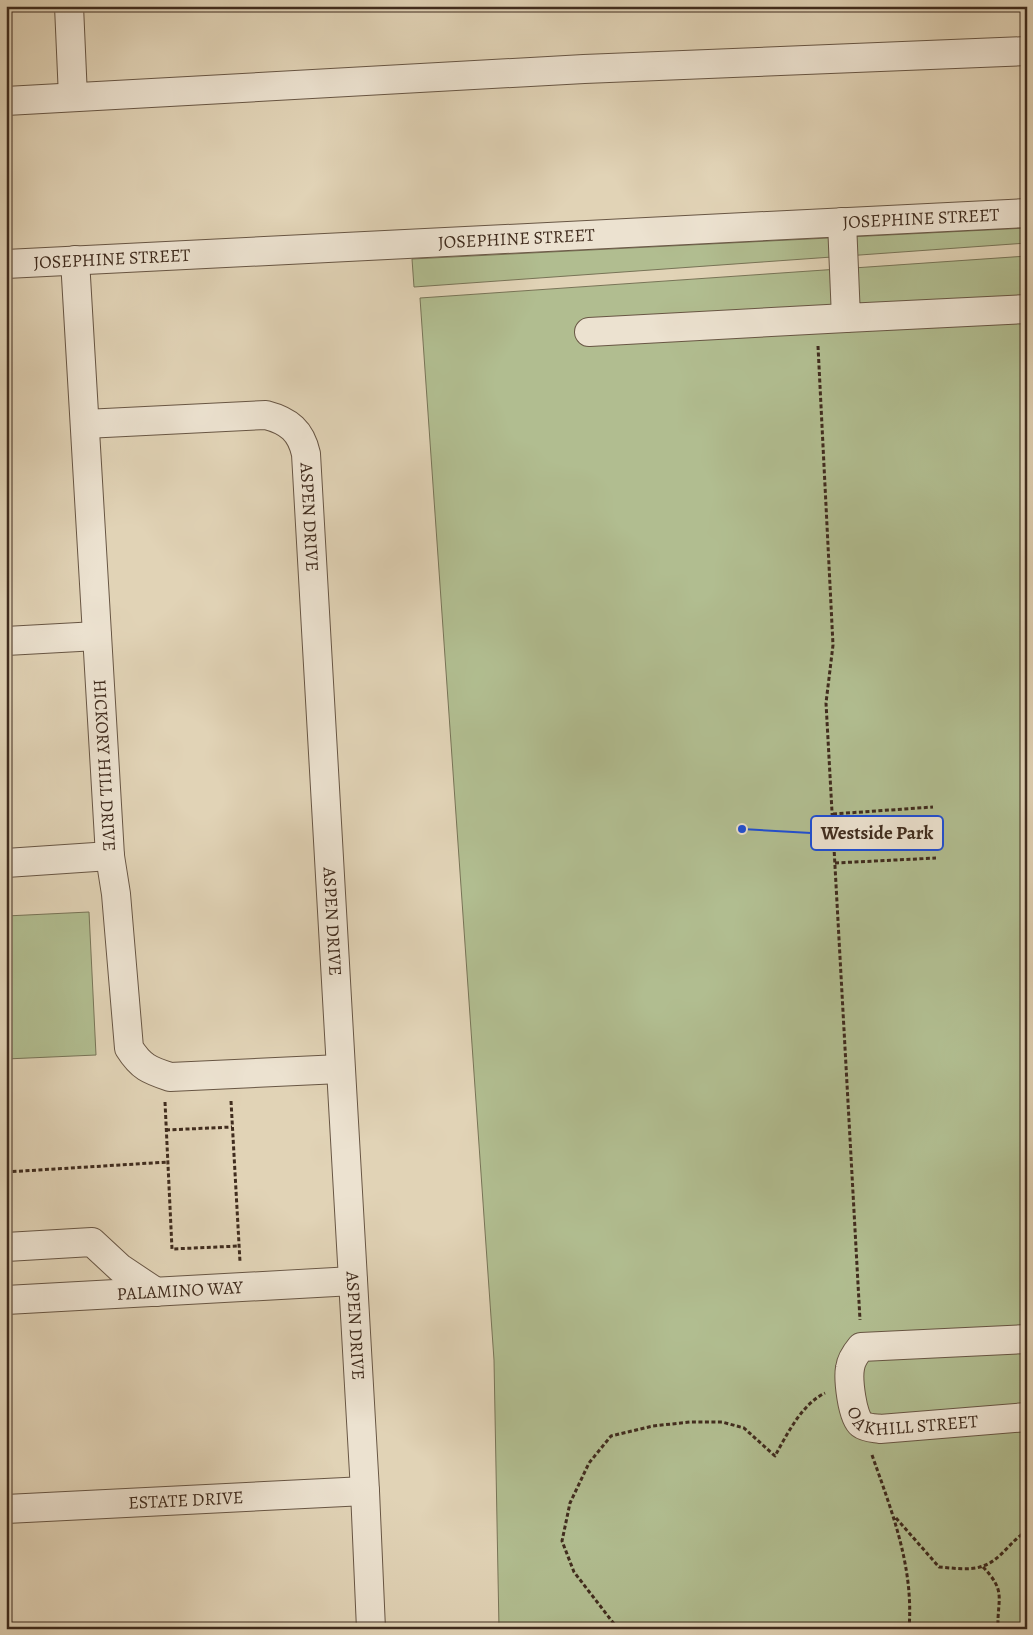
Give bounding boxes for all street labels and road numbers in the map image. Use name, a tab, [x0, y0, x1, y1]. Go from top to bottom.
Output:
street label: JOSEPHINE STREET	[842, 202, 1000, 234]
street label: JOSEPHINE STREET	[437, 223, 596, 254]
street label: JOSEPHINE STREET	[33, 243, 191, 275]
street label: ASPEN DRIVE	[294, 461, 325, 572]
street label: HICKORY HILL DRIVE	[88, 678, 122, 852]
street label: ASPEN DRIVE	[317, 865, 348, 976]
street label: ASPEN DRIVE	[340, 1270, 371, 1381]
street label: PALAMINO WAY	[116, 1275, 245, 1306]
street label: OAKHILL STREET	[842, 1403, 979, 1441]
street label: ESTATE DRIVE	[128, 1485, 244, 1515]

